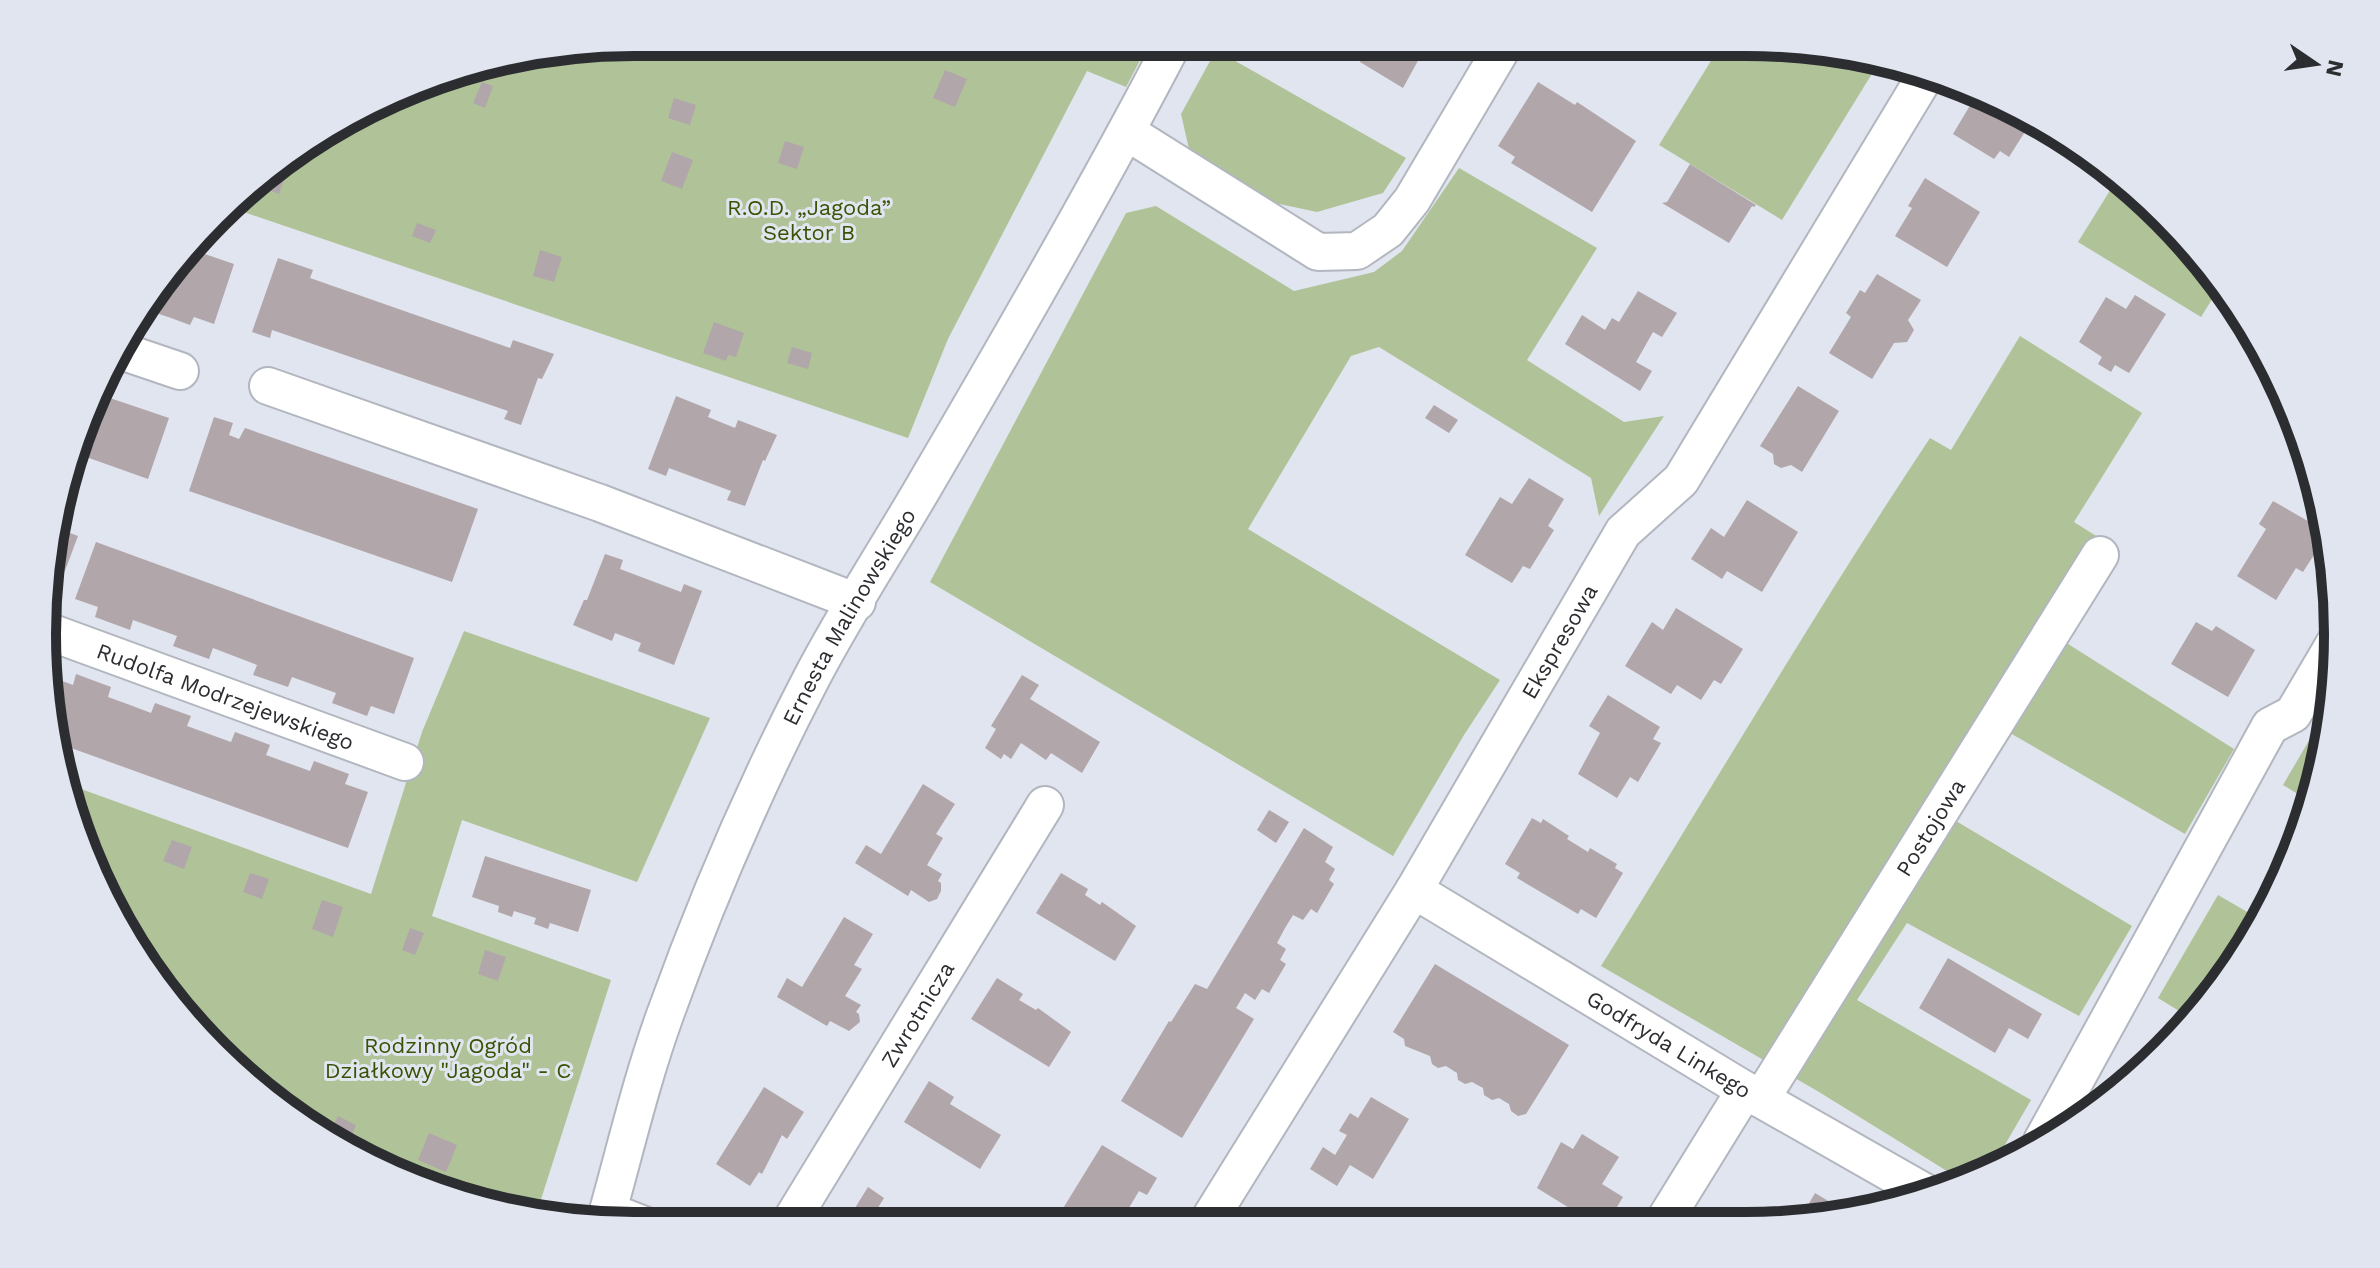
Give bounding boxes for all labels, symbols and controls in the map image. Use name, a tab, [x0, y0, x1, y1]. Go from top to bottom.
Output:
north arrow	[2276, 24, 2356, 104]
text: N	[2321, 58, 2349, 79]
park label: R.O.D. „Jagoda” Sektor B	[727, 195, 891, 245]
street label: Ernesta Malinowskiego	[778, 504, 921, 730]
street label: Ekspresowa	[1516, 580, 1603, 703]
street label: Rudolfa Modrzejewskiego	[93, 638, 357, 755]
street label: Postojowa	[1891, 774, 1970, 881]
street label: Zwrotnicza	[876, 957, 959, 1071]
street label: Godfryda Linkego	[1582, 985, 1756, 1104]
park label: Rodzinny Ogród Działkowy "Jagoda" - C	[325, 1033, 571, 1083]

